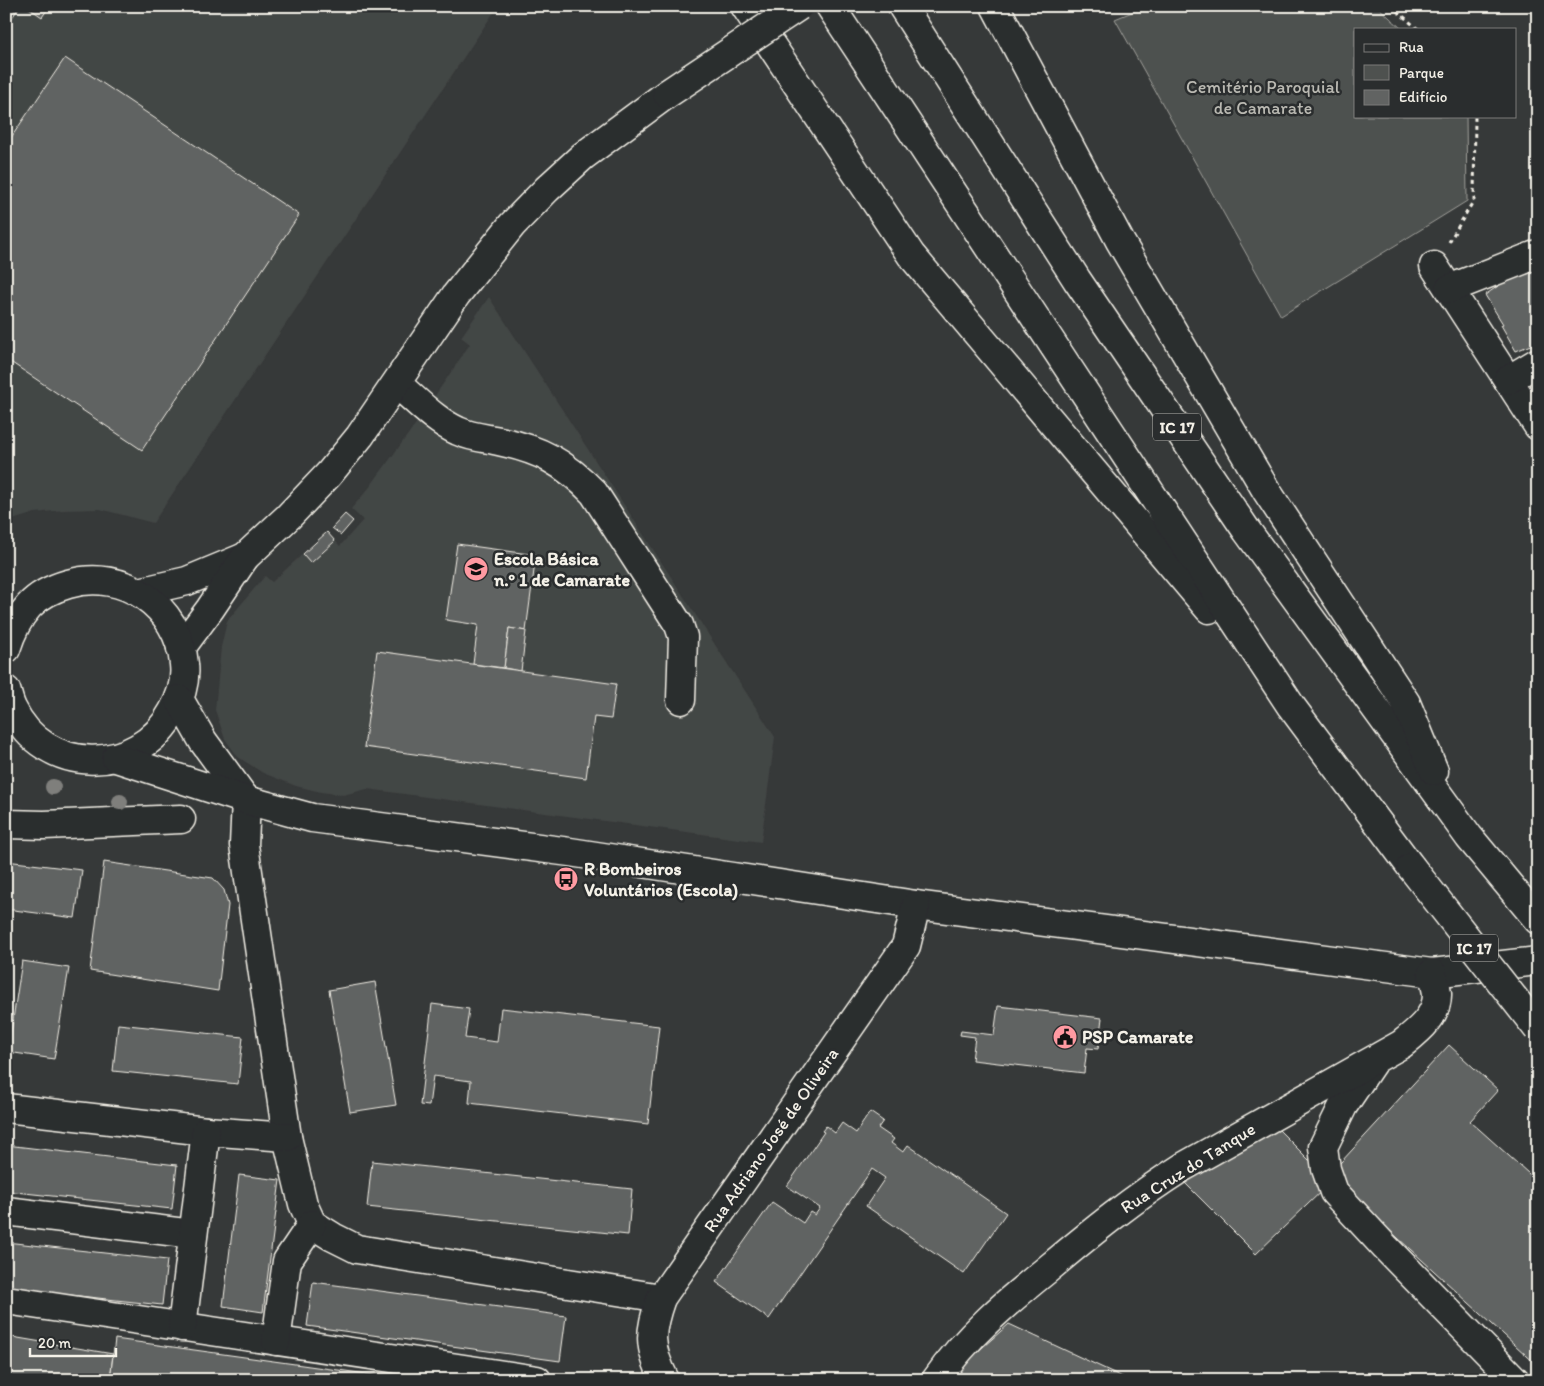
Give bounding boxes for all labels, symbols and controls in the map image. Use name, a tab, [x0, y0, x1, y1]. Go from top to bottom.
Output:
legend	[1354, 28, 1516, 118]
text: Rua	[1399, 38, 1424, 56]
text: Parque	[1399, 64, 1444, 82]
park label: Cemitério Paroquial de Camarate	[1186, 76, 1340, 119]
text: Edifício	[1399, 88, 1447, 106]
road number: IC 17	[1153, 414, 1201, 441]
place label: Escola Básica n.º 1 de Camarate	[493, 548, 630, 591]
school or university icon: Escola Básica n.º 1 de Camarate	[463, 556, 489, 582]
place label: R Bombeiros Voluntários (Escola)	[584, 858, 738, 901]
bus stop icon: R Bombeiros Voluntários (Escola)	[553, 866, 579, 892]
road number: IC 17	[1450, 934, 1498, 961]
public building icon: PSP Camarate	[1052, 1024, 1078, 1050]
place label: PSP Camarate	[1082, 1026, 1194, 1048]
street label: Rua Adriano José de Oliveira	[699, 1043, 843, 1237]
street label: Rua Cruz do Tanque	[1117, 1118, 1259, 1218]
scale bar	[30, 1326, 116, 1358]
text: 20 m	[38, 1334, 72, 1352]

